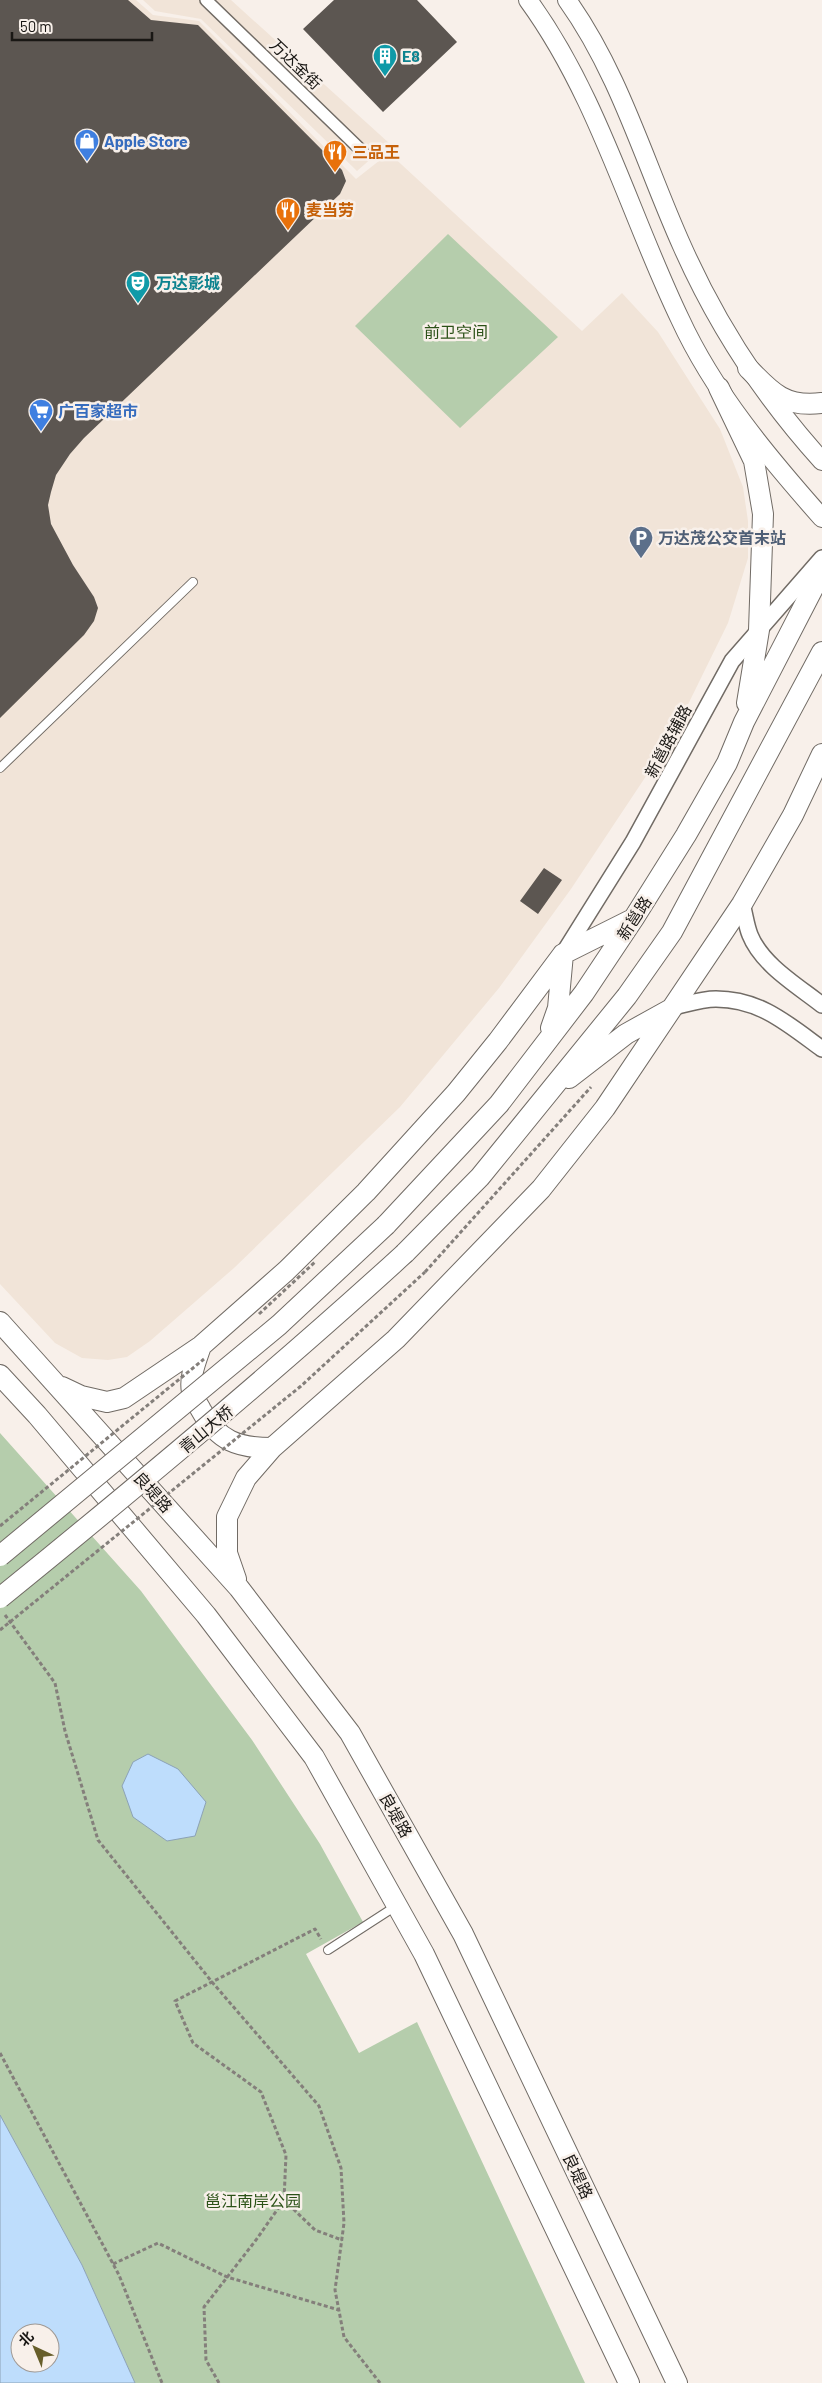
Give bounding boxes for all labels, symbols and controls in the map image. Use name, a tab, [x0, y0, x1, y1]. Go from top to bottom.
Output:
scale bar	[12, 10, 152, 42]
text: 50 m	[20, 17, 52, 35]
street label: 万达金街	[267, 35, 326, 93]
building icon: E8	[372, 43, 398, 77]
place label: E8	[402, 46, 420, 65]
shop icon: Apple Store	[74, 128, 100, 162]
place label: Apple Store	[104, 131, 188, 150]
restaurant icon: 三品王	[322, 139, 348, 173]
place label: 三品王	[352, 142, 400, 161]
restaurant icon: 麦当劳	[275, 197, 301, 231]
place label: 麦当劳	[306, 200, 354, 219]
theatre icon: 万达影城	[125, 270, 151, 304]
place label: 万达影城	[156, 273, 220, 292]
park label: 前卫空间	[424, 322, 488, 341]
supermarket icon: 广百家超市	[28, 398, 54, 432]
place label: 广百家超市	[58, 401, 138, 420]
parking icon: 万达茂公交首末站	[628, 525, 654, 559]
place label: 万达茂公交首末站	[658, 528, 786, 547]
street label: 新邕路辅路	[640, 701, 695, 781]
street label: 新邕路	[613, 892, 655, 943]
street label: 青山大桥	[175, 1401, 236, 1456]
street label: 良堤路	[130, 1467, 176, 1516]
street label: 良堤路	[376, 1789, 416, 1840]
street label: 良堤路	[560, 2150, 597, 2202]
park label: 邕江南岸公园	[205, 2191, 301, 2210]
north arrow	[10, 2323, 60, 2373]
text: 北	[15, 2327, 37, 2349]

